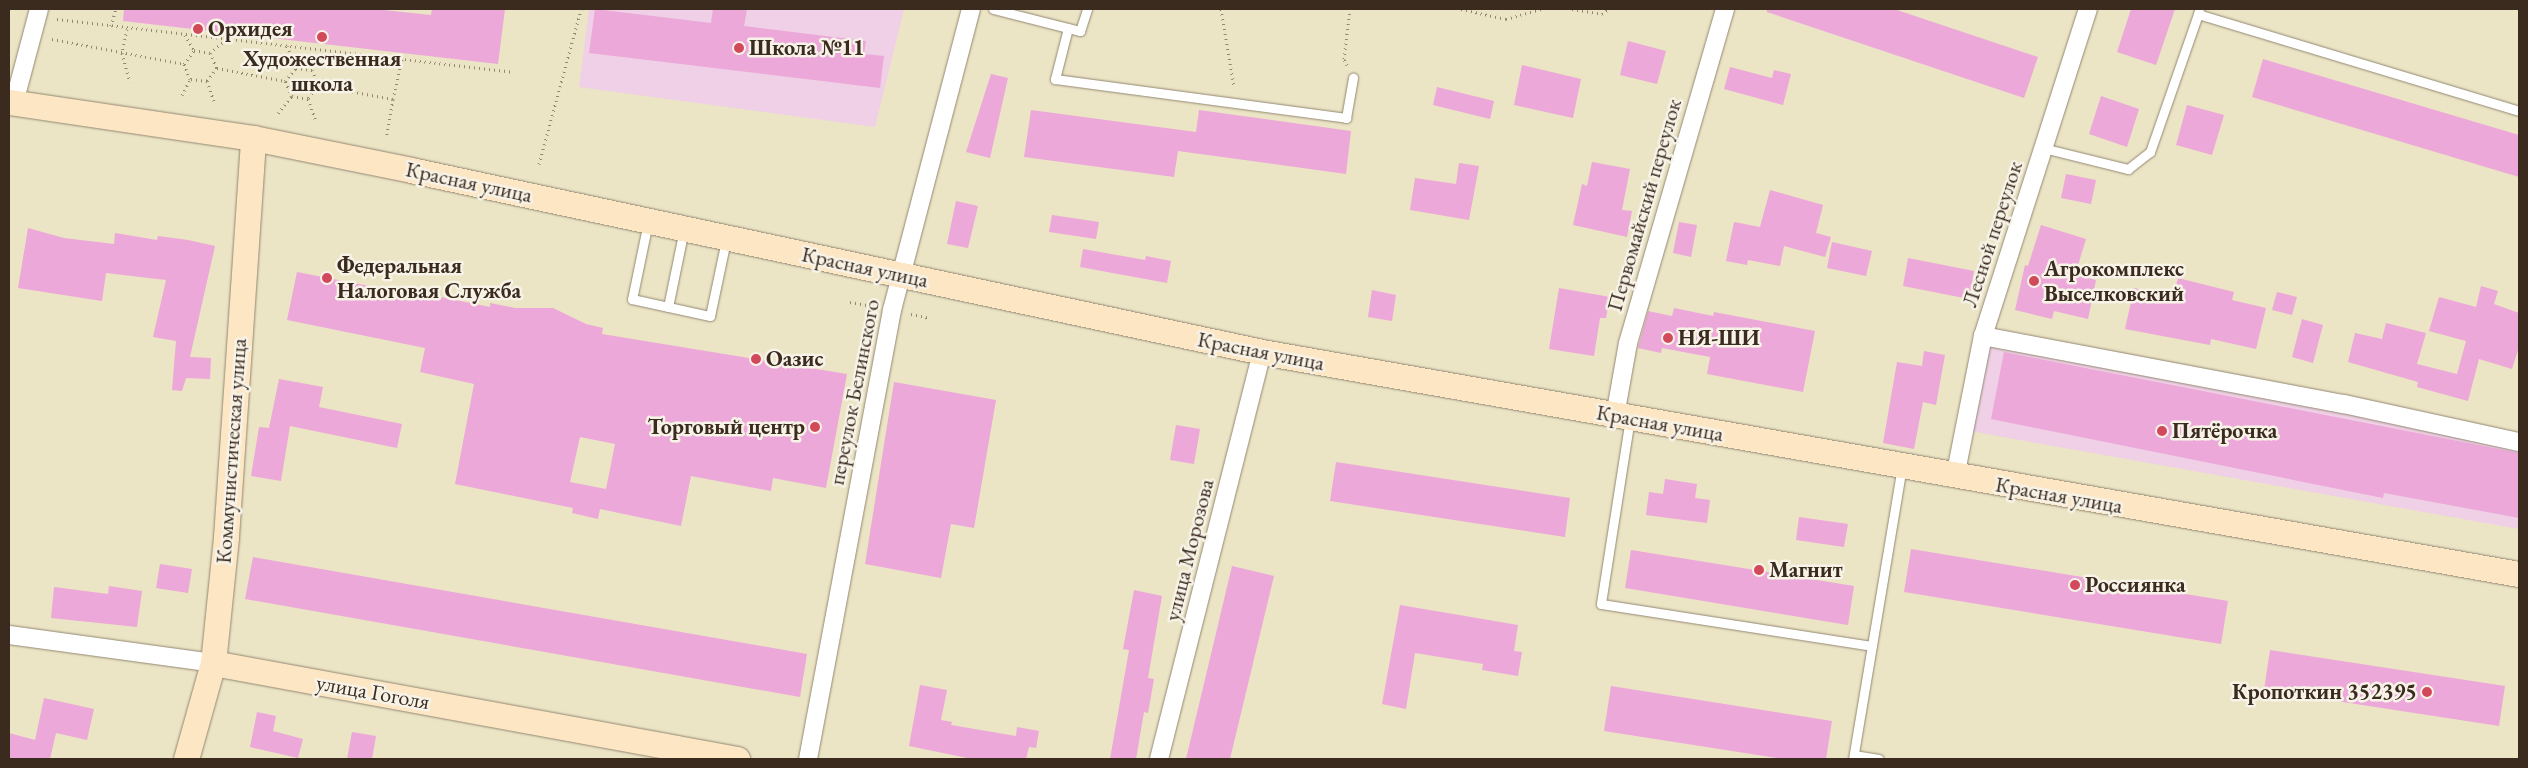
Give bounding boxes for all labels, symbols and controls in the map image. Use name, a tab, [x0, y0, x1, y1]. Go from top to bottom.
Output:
place label: Орхидея	[208, 16, 293, 42]
marker: Орхидея	[192, 23, 204, 35]
marker: Художественная школа	[316, 31, 328, 43]
place label: Школа №11	[749, 35, 864, 61]
marker: Школа №11	[733, 42, 745, 54]
place label: Художественная школа	[243, 45, 401, 96]
street label: Первомайский переулок	[1601, 96, 1687, 314]
street label: Красная улица	[403, 156, 535, 208]
street label: Лесной переулок	[1956, 158, 2028, 310]
street label: Красная улица	[799, 241, 931, 293]
place label: Федеральная Налоговая Служба	[337, 252, 521, 304]
place label: Агрокомплекс Выселковский	[2044, 255, 2184, 306]
marker: Федеральная Налоговая Служба	[321, 272, 333, 284]
marker: Агрокомплекс Выселковский	[2028, 275, 2040, 287]
street label: переулок Белинского	[823, 297, 885, 487]
place label: НЯ-ШИ	[1678, 325, 1760, 351]
street label: Красная улица	[1195, 326, 1327, 376]
marker: НЯ-ШИ	[1662, 332, 1674, 344]
street label: Коммунистическая улица	[210, 337, 252, 565]
place label: Оазис	[766, 346, 824, 372]
marker: Оазис	[750, 353, 762, 365]
street label: Красная улица	[1594, 399, 1726, 447]
place label: Торговый центр	[647, 414, 805, 440]
place label: Пятёрочка	[2172, 418, 2277, 444]
marker: Торговый центр	[809, 421, 821, 433]
marker: Пятёрочка	[2156, 425, 2168, 437]
street label: Красная улица	[1993, 471, 2125, 519]
street label: улица Морозова	[1159, 476, 1219, 624]
place label: Магнит	[1769, 557, 1843, 583]
marker: Магнит	[1753, 564, 1765, 576]
place label: Россиянка	[2085, 572, 2186, 598]
marker: Россиянка	[2069, 579, 2081, 591]
street label: улица Гоголя	[314, 669, 432, 715]
place label: Кропоткин 352395	[2232, 679, 2417, 705]
marker: Кропоткин 352395	[2421, 686, 2433, 698]

